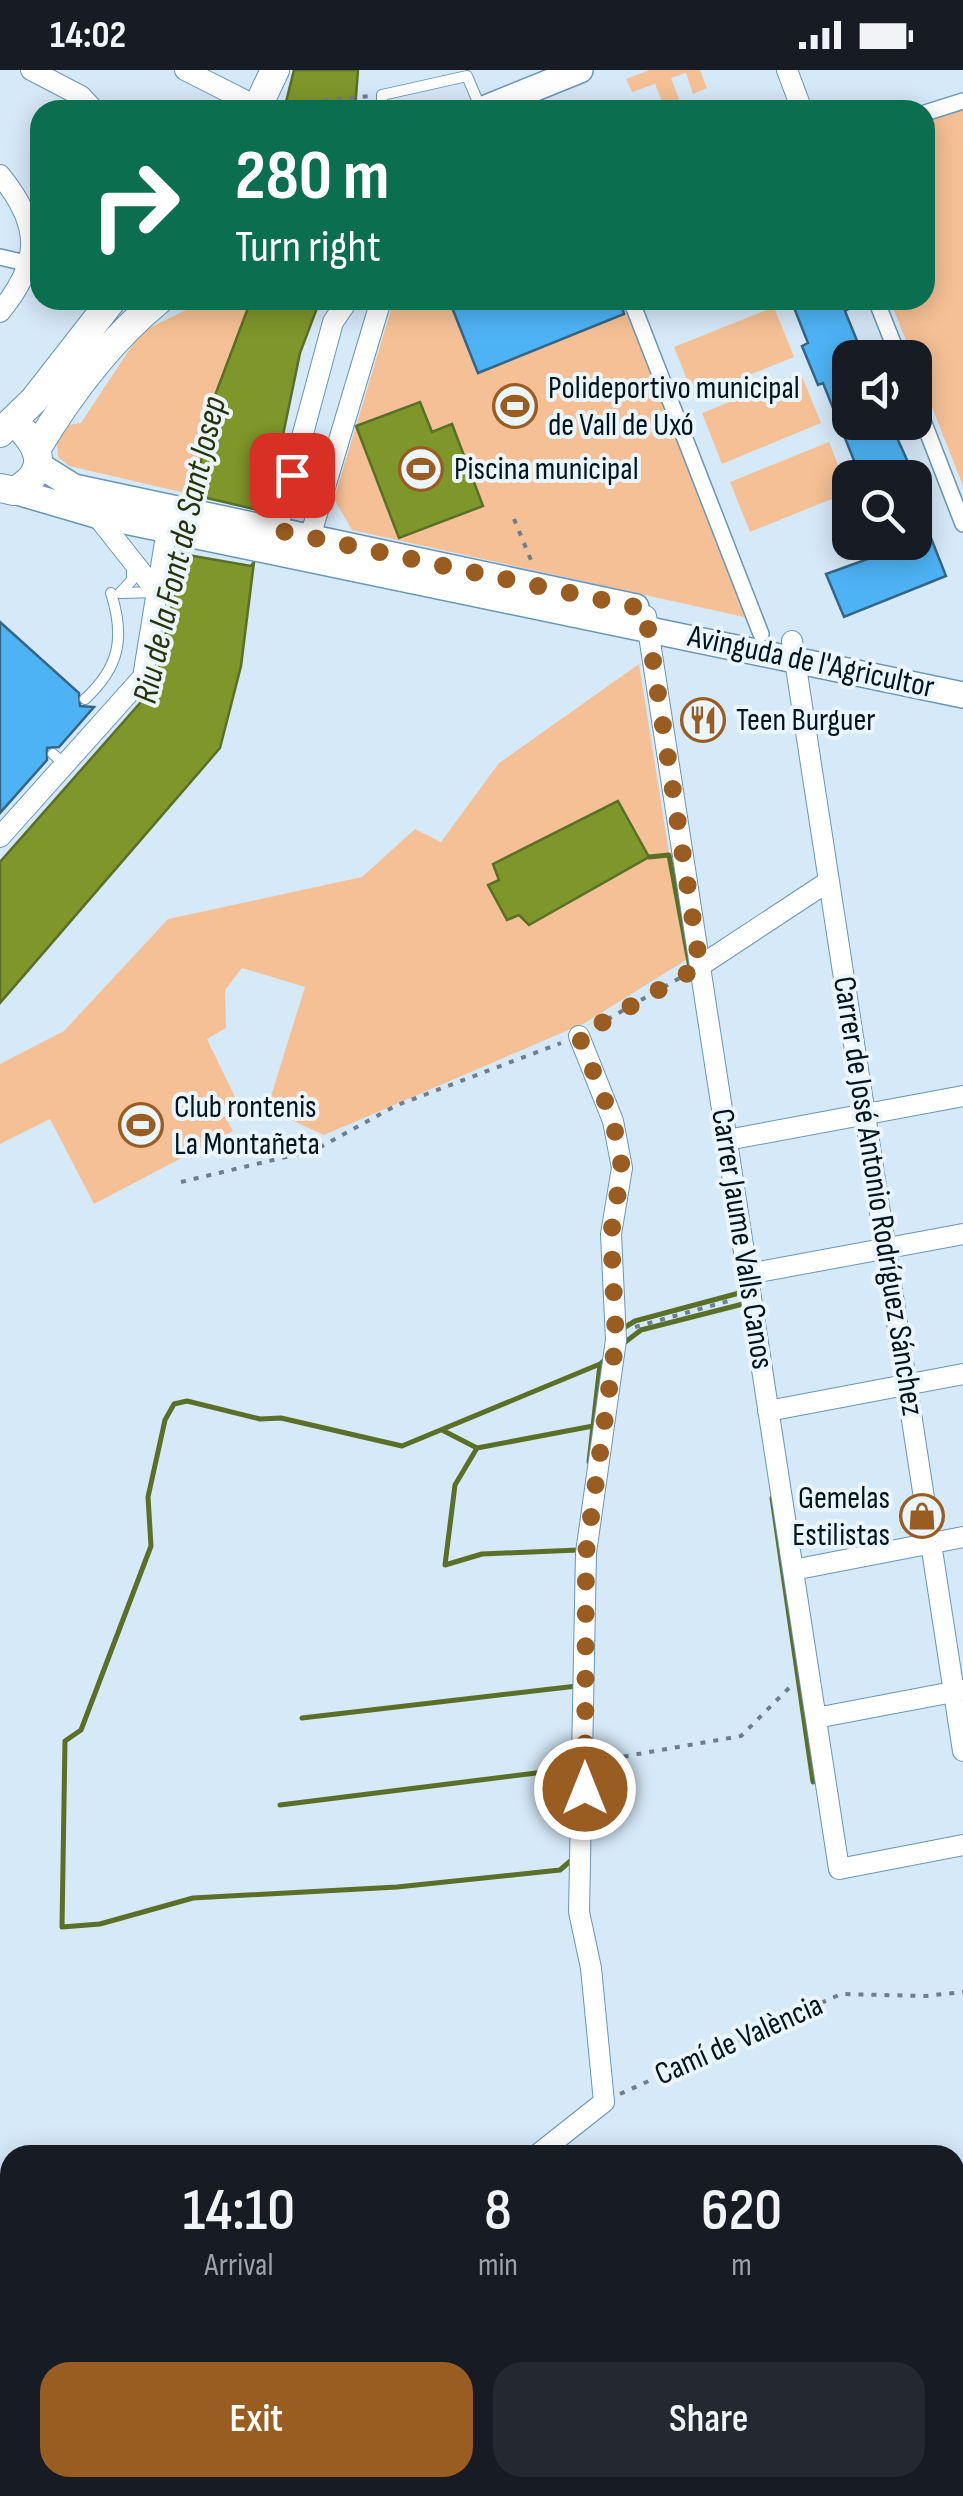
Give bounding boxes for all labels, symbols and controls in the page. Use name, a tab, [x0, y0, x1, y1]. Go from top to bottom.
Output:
text: 14:02	[50, 13, 126, 58]
text: 280 m	[235, 135, 389, 219]
icon: right	[70, 140, 200, 270]
text: Turn right	[235, 220, 381, 275]
map controls	[832, 340, 932, 560]
button: sound	[832, 340, 932, 440]
place label: Polideportivo municipal de Vall de Uxó	[548, 369, 800, 445]
sports icon: Polideportivo municipal de Vall de Uxó	[492, 383, 538, 429]
water label: Riu de la Font de Sant Josep	[124, 392, 236, 708]
pin	[250, 433, 335, 518]
sports icon: Piscina municipal	[398, 446, 444, 492]
icon: arrive	[265, 448, 320, 503]
place label: Piscina municipal	[454, 450, 639, 489]
button: search	[832, 460, 932, 560]
street label: Avinguda de l'Agricultor	[683, 617, 938, 707]
restaurant icon: Teen Burguer	[680, 697, 726, 743]
place label: Teen Burguer	[736, 701, 876, 740]
street label: Carrer de José Antonio Rodríguez Sánchez	[824, 974, 932, 1418]
place label: Club rontenis La Montañeta	[174, 1088, 320, 1164]
sports icon: Club rontenis La Montañeta	[118, 1102, 164, 1148]
street label: Carrer Jaume Valls Canos	[702, 1106, 782, 1372]
place label: Gemelas Estilistas	[792, 1479, 890, 1555]
shop icon: Gemelas Estilistas	[899, 1493, 945, 1539]
position arrow	[533, 1737, 637, 1841]
street label: Camí de València	[649, 1986, 829, 2094]
text: 14:10	[183, 2175, 295, 2247]
text: 8	[484, 2175, 512, 2247]
text: 620	[701, 2175, 782, 2247]
text: Arrival	[205, 2246, 273, 2285]
text: min	[478, 2246, 518, 2285]
text: m	[731, 2246, 752, 2285]
button: Exit	[40, 2362, 473, 2477]
button: Share	[493, 2362, 925, 2477]

